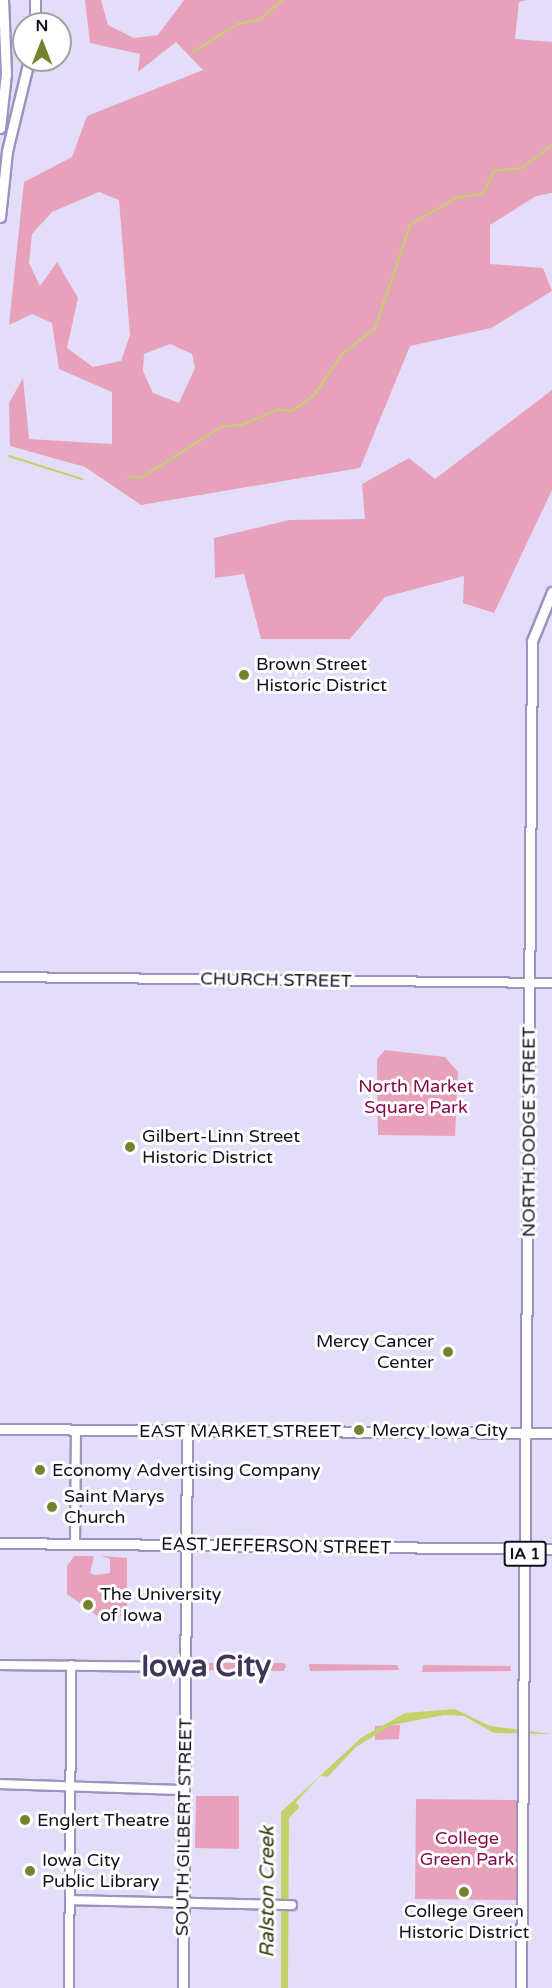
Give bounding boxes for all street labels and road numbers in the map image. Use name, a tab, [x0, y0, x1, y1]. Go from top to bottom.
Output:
street label: CHURCH STREET	[200, 968, 352, 992]
street label: NORTH DODGE STREET	[518, 1027, 540, 1237]
street label: EAST MARKET STREET	[139, 1420, 341, 1442]
street label: EAST JEFFERSON STREET	[161, 1533, 391, 1559]
road number: IA 1	[502, 1541, 548, 1567]
street label: SOUTH GILBERT STREET	[171, 1718, 197, 1936]

